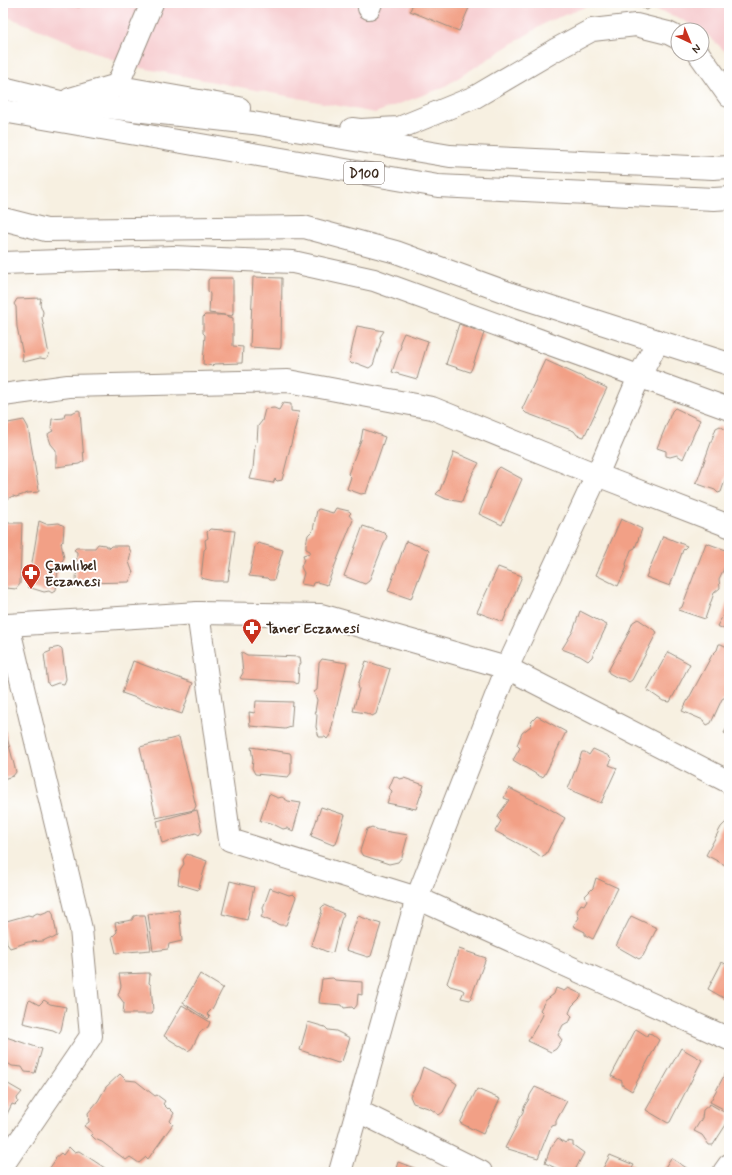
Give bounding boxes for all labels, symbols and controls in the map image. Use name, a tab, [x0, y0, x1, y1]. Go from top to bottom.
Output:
north arrow	[670, 22, 710, 62]
text: N	[689, 41, 704, 56]
road number: D100	[344, 162, 384, 184]
place label: Çamlıbel Eczanesi	[45, 557, 101, 591]
pharmacy icon: Çamlıbel Eczanesi	[20, 562, 42, 590]
pharmacy icon: Taner Eczanesi	[241, 617, 263, 645]
place label: Taner Eczanesi	[266, 620, 359, 638]

